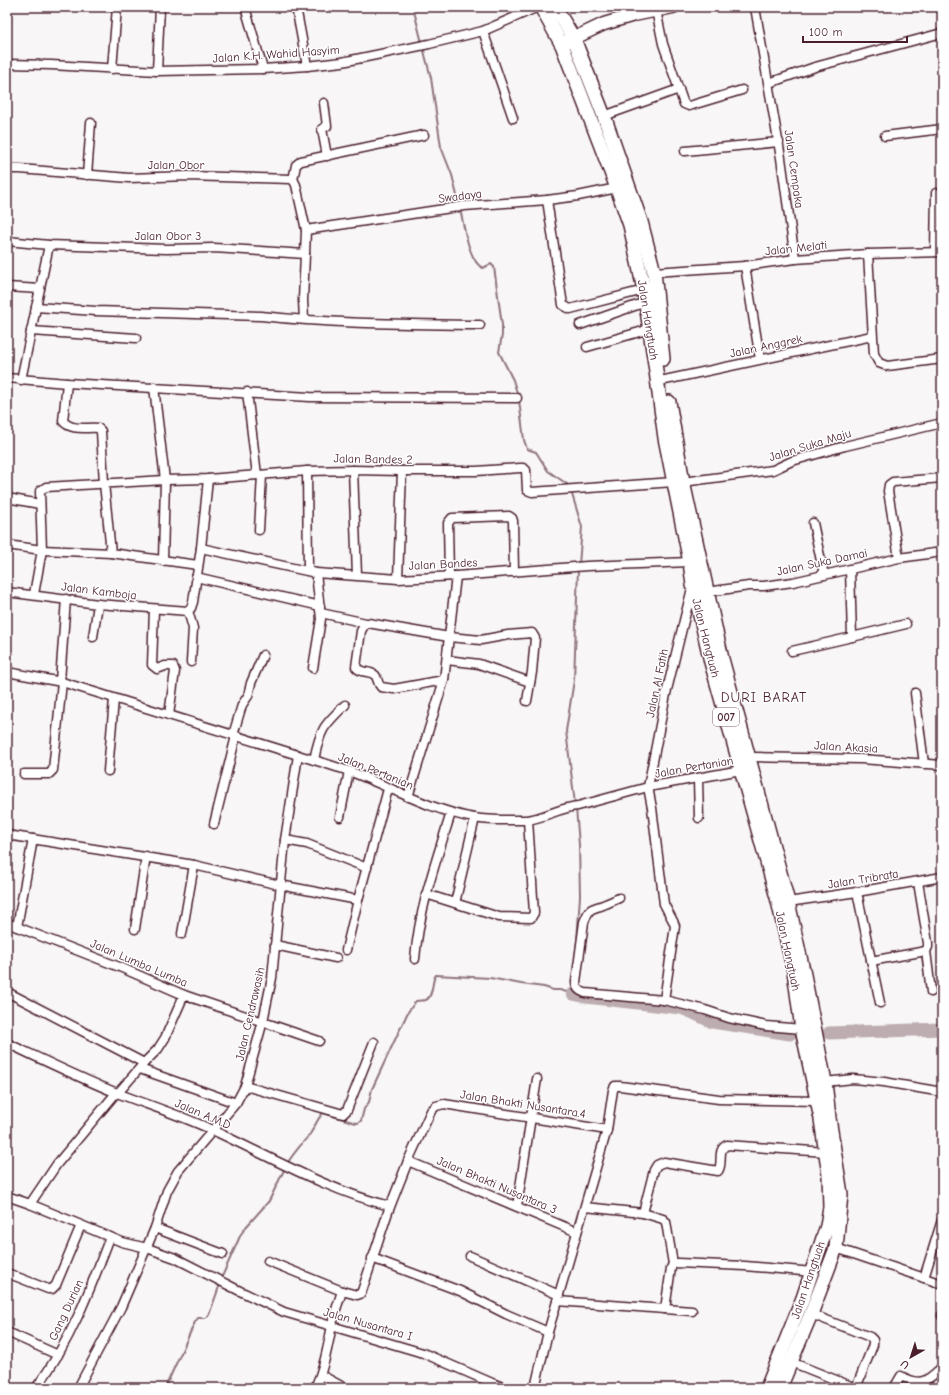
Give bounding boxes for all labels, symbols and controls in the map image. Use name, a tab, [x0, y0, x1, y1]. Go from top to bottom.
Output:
scale bar	[803, 18, 907, 44]
text: 100 m	[809, 25, 842, 39]
street label: Jalan K.H. Wahid Hasyim	[212, 43, 340, 65]
street label: Jalan Cempaka	[782, 129, 806, 209]
street label: Jalan Obor	[148, 158, 204, 172]
street label: Swadaya	[437, 186, 483, 206]
street label: Jalan Obor 3	[135, 229, 201, 243]
street label: Jalan Melati	[764, 238, 828, 258]
street label: Jalan Hangtuah	[635, 279, 661, 361]
street label: Jalan Anggrek	[728, 331, 804, 361]
street label: Jalan Suka Maju	[767, 426, 853, 464]
street label: Jalan Bandes 2	[333, 451, 413, 467]
street label: Jalan Suka Damai	[775, 546, 869, 578]
street label: Jalan Bandes	[408, 555, 478, 573]
street label: Jalan Kamboja	[61, 579, 137, 603]
street label: Jalan Hangtuah	[689, 597, 723, 679]
street label: Jalan Al Fatih	[643, 647, 671, 719]
district label: DURI BARAT	[721, 689, 807, 706]
road number: 007	[713, 708, 739, 726]
street label: Jalan Akasia	[814, 738, 878, 756]
street label: Jalan Pertanian	[336, 750, 416, 792]
street label: Jalan Pertanian	[654, 753, 734, 781]
street label: Jalan Tribrata	[827, 867, 899, 891]
street label: Jalan Hangtuah	[773, 910, 803, 992]
street label: Jalan Lumba Lumba	[88, 936, 190, 990]
street label: Jalan Cendrawasih	[232, 966, 268, 1062]
street label: Jalan Bhakti Nusantara.4	[459, 1087, 587, 1121]
street label: Jalan A.M.D	[173, 1096, 233, 1132]
street label: Jalan Bhakti Nusantara 3	[435, 1153, 559, 1217]
street label: Jalan Hangtuah	[788, 1239, 828, 1321]
street label: Gang Durian	[46, 1277, 86, 1343]
street label: Jalan Nusantara I	[322, 1305, 414, 1343]
north arrow	[891, 1337, 931, 1377]
text: U	[898, 1357, 912, 1372]

